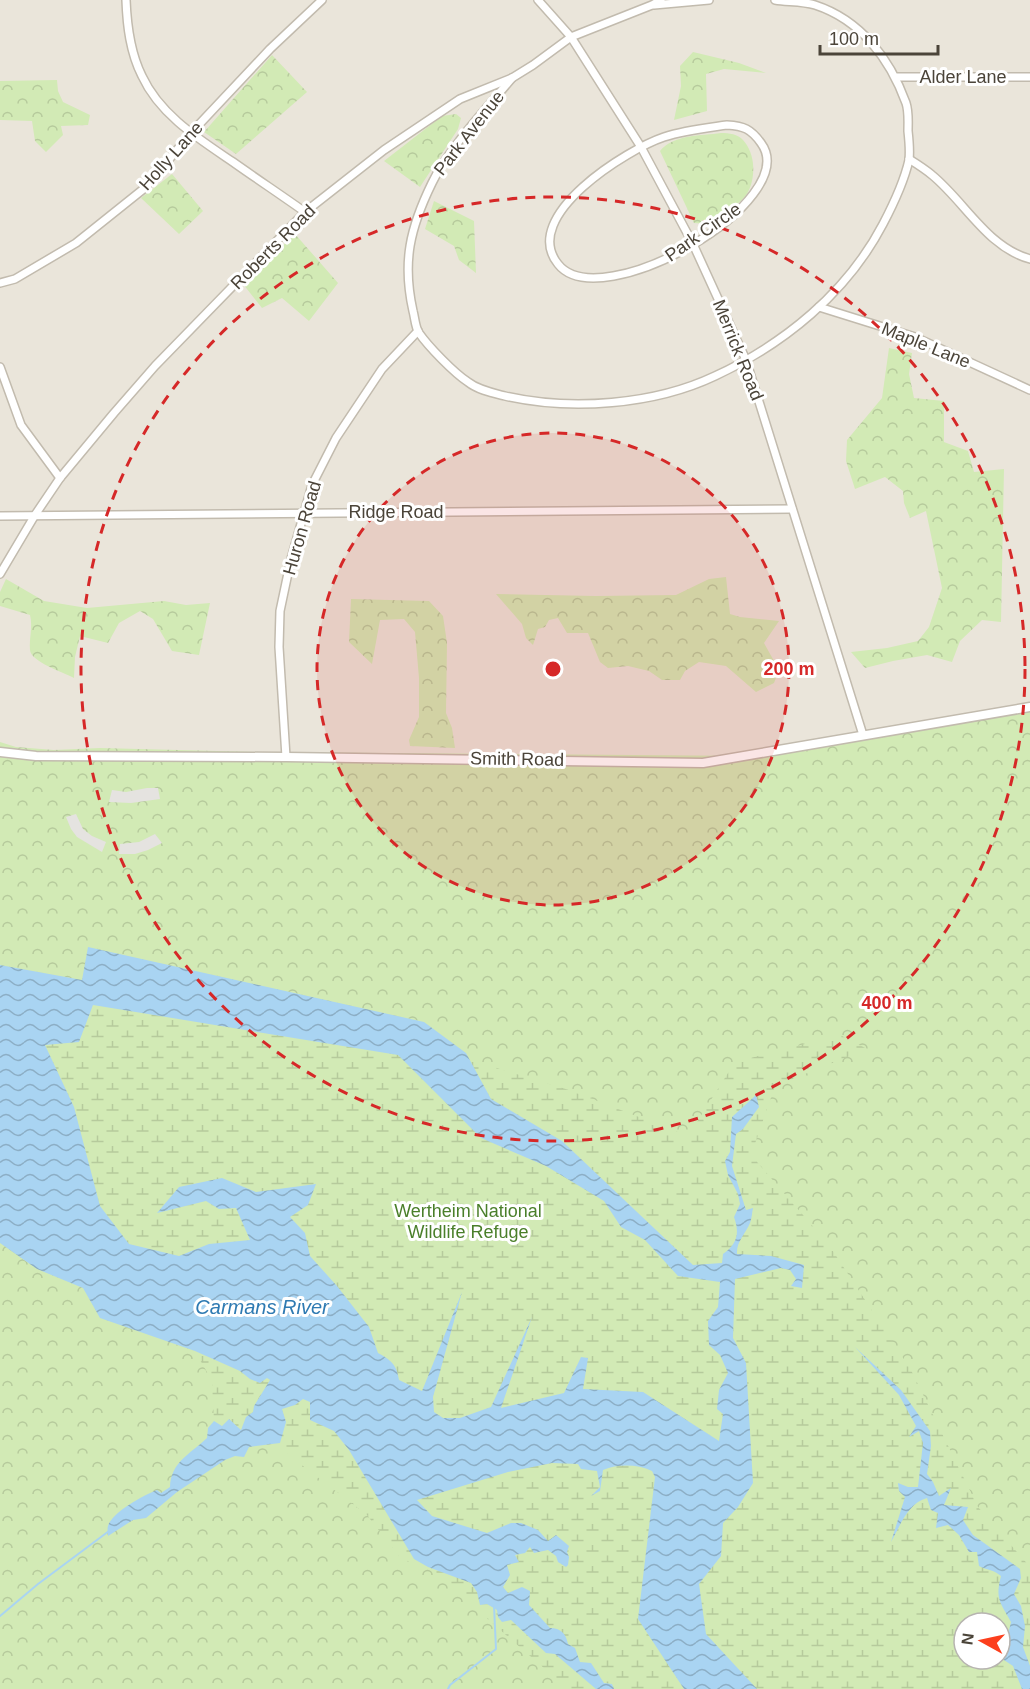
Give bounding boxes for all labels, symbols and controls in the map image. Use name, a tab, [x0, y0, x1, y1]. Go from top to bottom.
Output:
scale bar	[820, 18, 938, 56]
text: 100 m	[829, 29, 879, 49]
street label: Alder Lane	[919, 67, 1007, 87]
street label: Park Avenue	[430, 87, 508, 179]
street label: Holly Lane	[135, 118, 207, 194]
street label: Park Circle	[661, 199, 745, 265]
street label: Roberts Road	[227, 201, 319, 293]
street label: Merrick Road	[709, 297, 767, 403]
street label: Maple Lane	[879, 318, 973, 372]
street label: Huron Road	[279, 479, 325, 577]
street label: Ridge Road	[348, 502, 444, 522]
centre of rings	[543, 659, 563, 679]
text: 200 m	[763, 659, 815, 679]
street label: Smith Road	[470, 748, 564, 770]
text: 400 m	[861, 993, 913, 1013]
park label: Wertheim National Wildlife Refuge	[394, 1201, 542, 1242]
water label: Carmans River	[195, 1296, 330, 1318]
north arrow	[952, 1611, 1012, 1671]
text: N	[958, 1632, 977, 1646]

